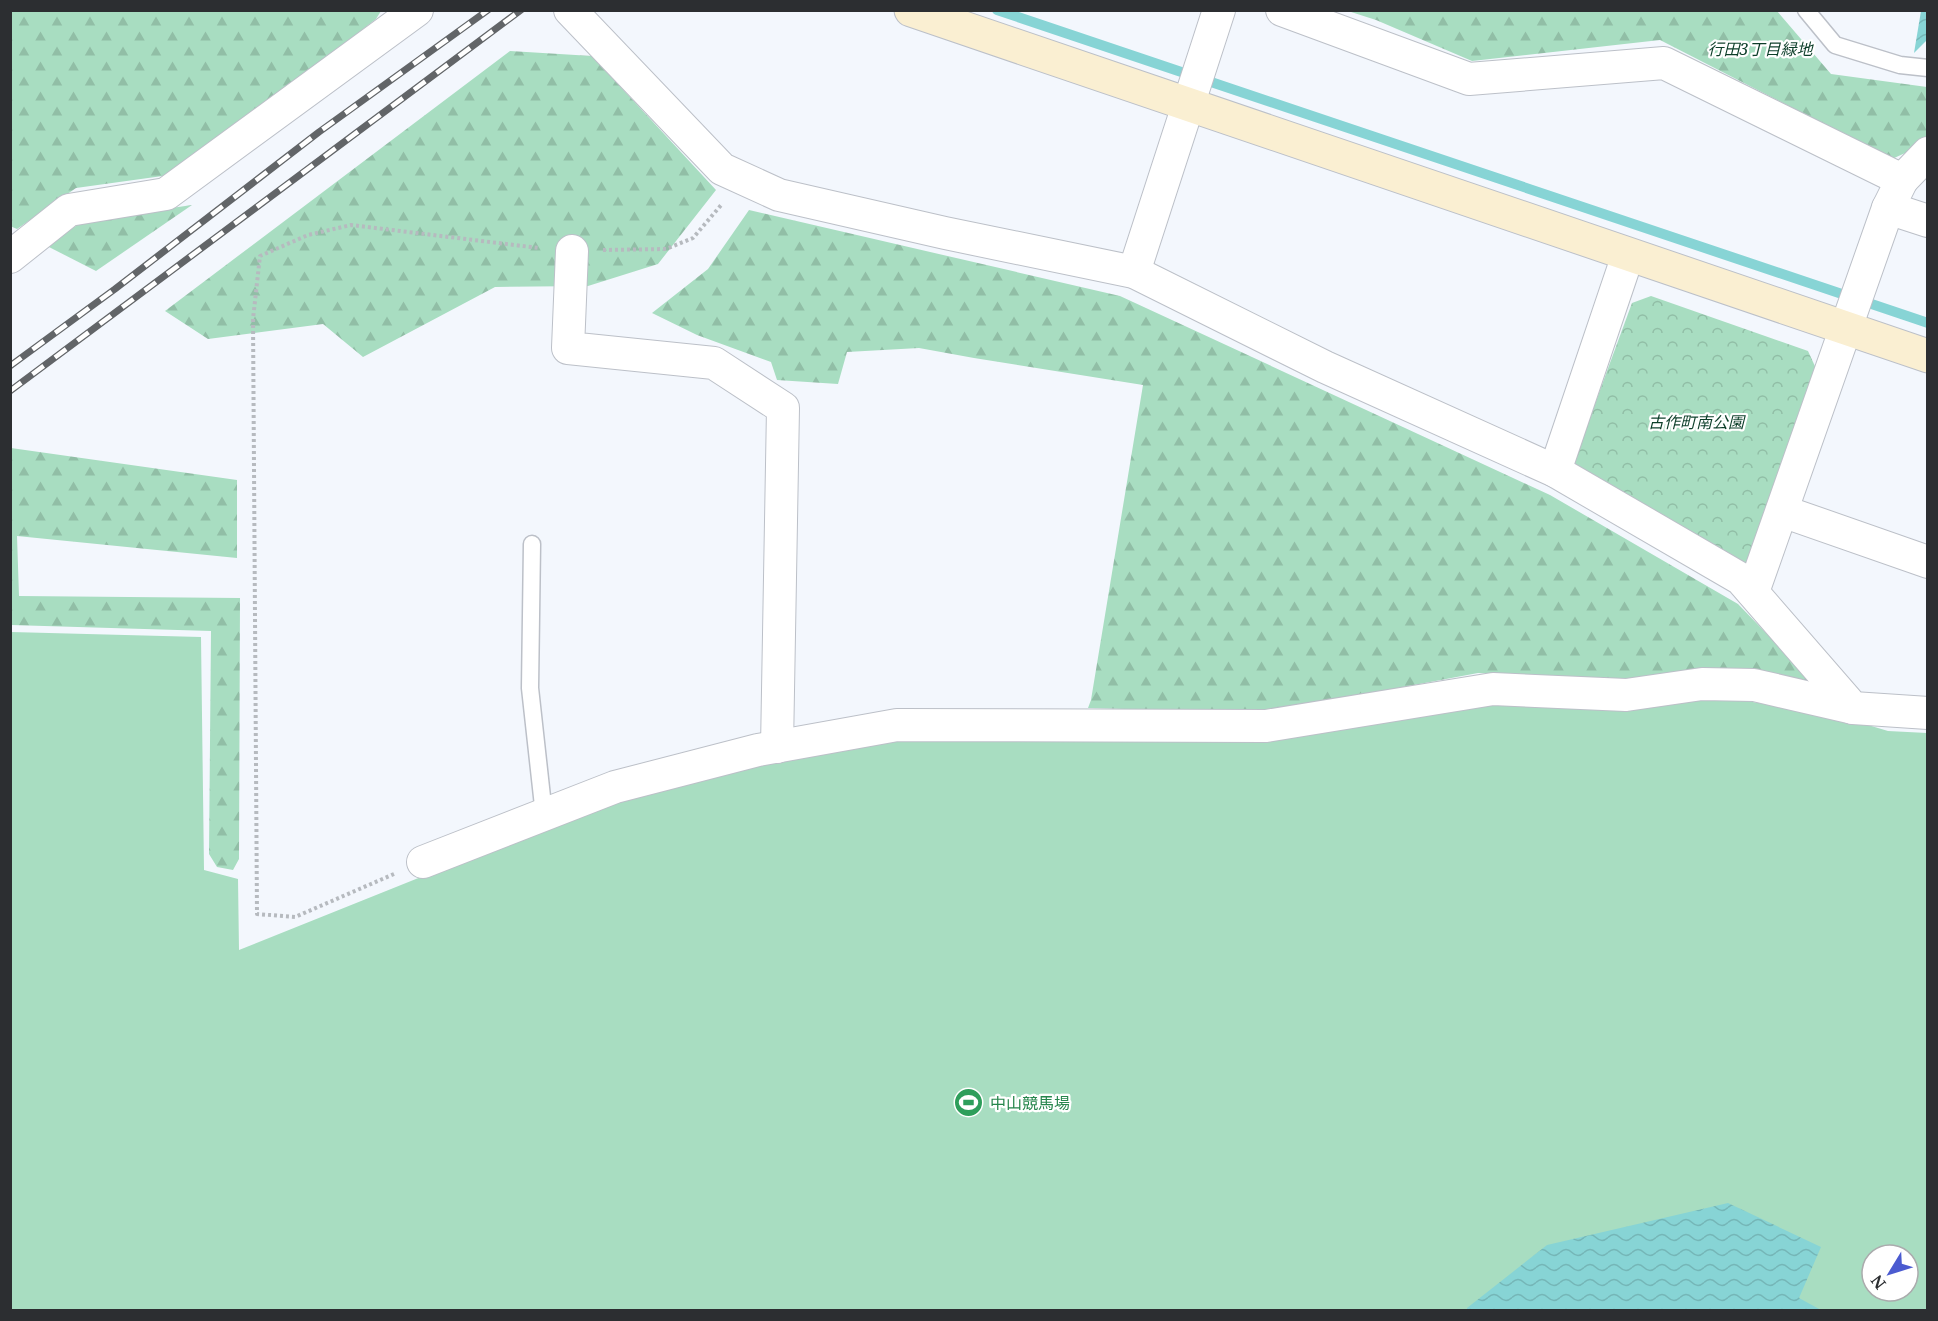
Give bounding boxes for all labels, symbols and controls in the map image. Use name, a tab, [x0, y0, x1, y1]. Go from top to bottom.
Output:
park label: 行田3丁目緑地	[1708, 38, 1814, 60]
park label: 古作町南公園	[1648, 411, 1746, 433]
sports icon: 中山競馬場	[953, 1087, 985, 1119]
place label: 中山競馬場	[990, 1092, 1070, 1114]
north arrow	[1860, 1243, 1920, 1303]
text: N	[1865, 1270, 1891, 1294]

